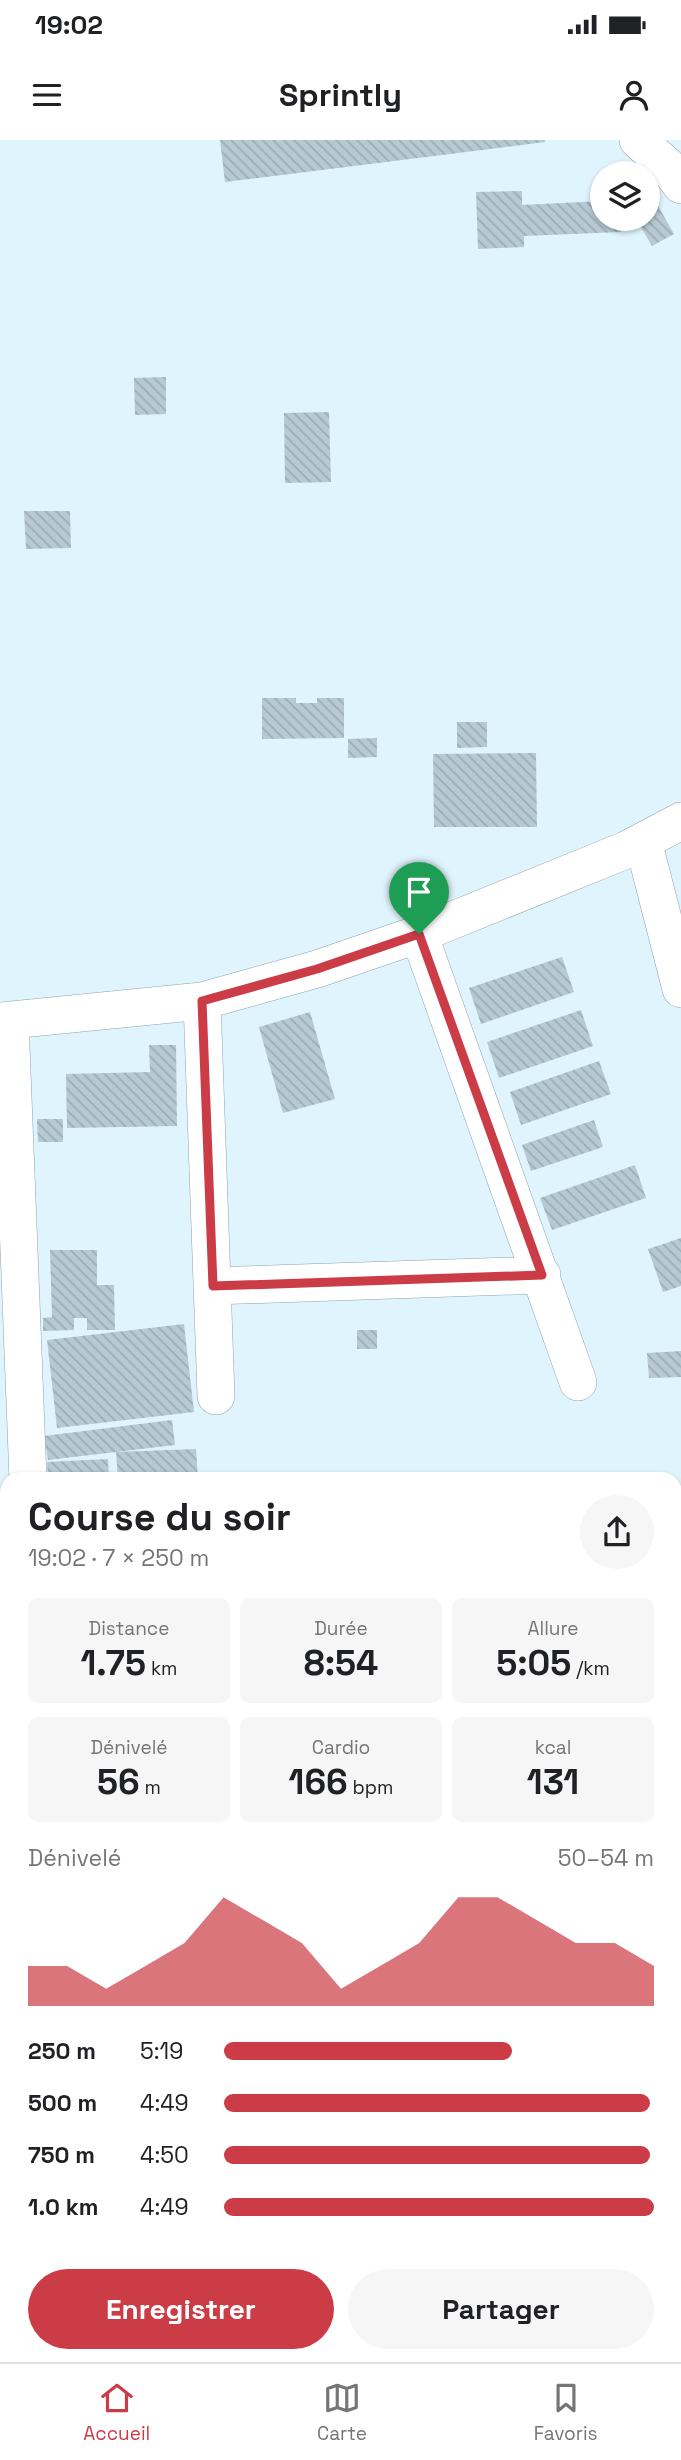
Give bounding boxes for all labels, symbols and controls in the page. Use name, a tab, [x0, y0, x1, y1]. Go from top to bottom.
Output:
text: 19:02	[35, 8, 103, 42]
text: Sprintly	[279, 75, 402, 115]
icon: menu	[28, 76, 66, 114]
icon: person	[615, 76, 653, 114]
map controls	[590, 161, 660, 231]
button: layers	[590, 161, 660, 231]
pin	[389, 862, 449, 934]
icon: arrive	[400, 873, 438, 911]
text: Course du soir	[28, 1493, 291, 1541]
button: share	[580, 1495, 654, 1569]
text: 19:02 · 7 × 250 m	[28, 1543, 209, 1573]
text: Distance	[89, 1616, 169, 1641]
text: Durée	[314, 1616, 368, 1641]
text: Allure	[528, 1616, 578, 1641]
text: 1.75	[81, 1641, 146, 1685]
text: 8:54	[304, 1641, 378, 1685]
text: 5:05	[496, 1641, 571, 1685]
text: km	[146, 1656, 177, 1681]
text: /km	[571, 1656, 610, 1681]
text: Dénivelé	[90, 1735, 168, 1760]
text: Cardio	[312, 1735, 370, 1760]
text: kcal	[535, 1735, 571, 1760]
text: 56	[97, 1760, 140, 1804]
text: 166	[289, 1760, 348, 1804]
text: 131	[527, 1760, 579, 1804]
text: m	[140, 1775, 161, 1800]
text: bpm	[348, 1775, 393, 1800]
text: Dénivelé	[28, 1843, 121, 1873]
text: 50–54 m	[558, 1843, 654, 1873]
text: 250 m	[28, 2036, 96, 2066]
text: 5:19	[140, 2036, 183, 2066]
text: 500 m	[28, 2088, 97, 2118]
text: 4:49	[140, 2088, 189, 2118]
text: 750 m	[28, 2140, 95, 2170]
text: 4:50	[140, 2140, 189, 2170]
text: 1.0 km	[28, 2192, 98, 2222]
text: 4:49	[140, 2192, 189, 2222]
button: Enregistrer	[28, 2269, 334, 2349]
button: Partager	[348, 2269, 654, 2349]
tab: Accueil	[83, 2379, 150, 2446]
tab: Carte	[317, 2379, 367, 2446]
tab: Favoris	[534, 2379, 598, 2446]

